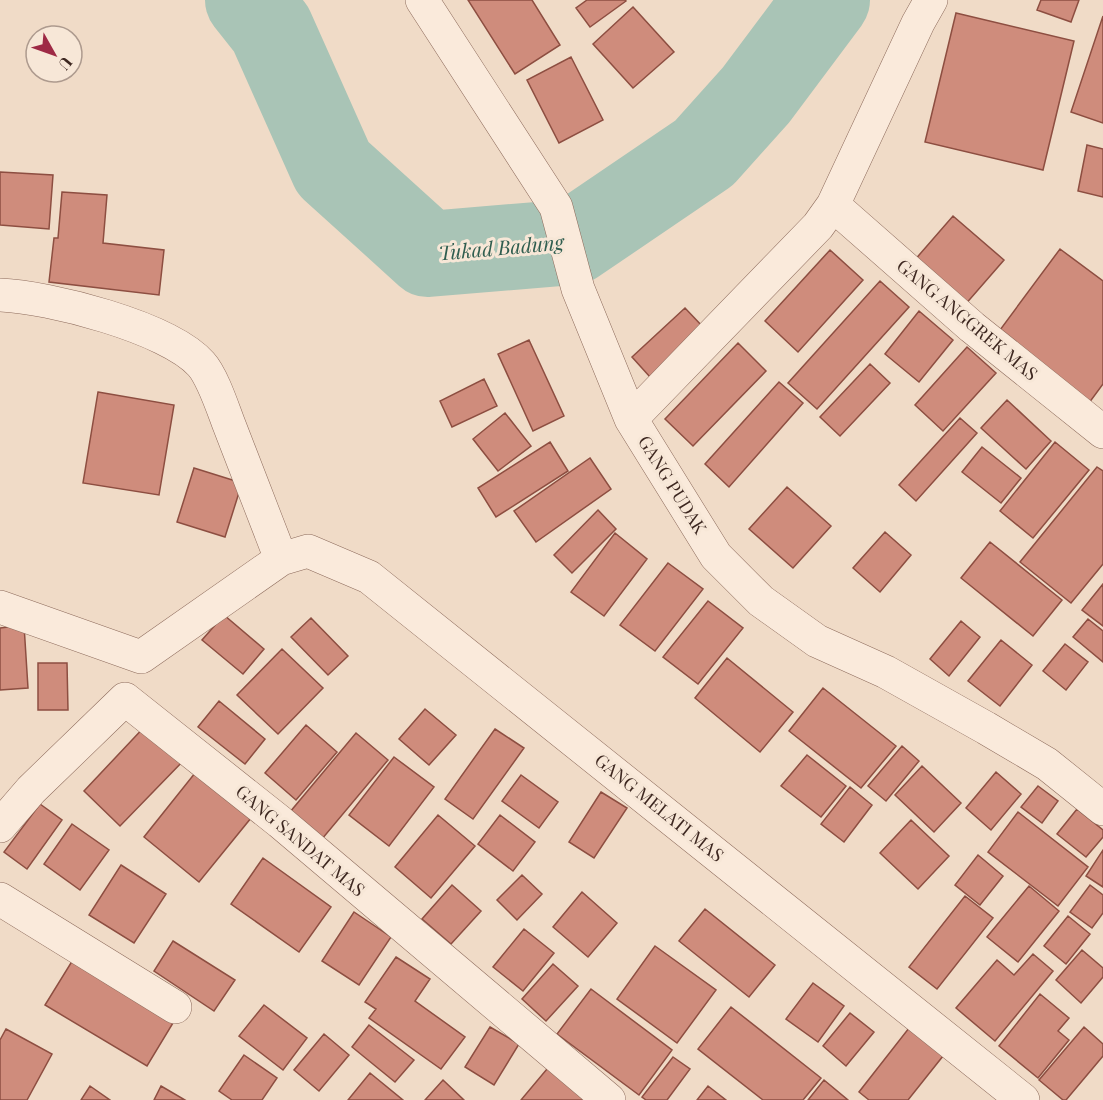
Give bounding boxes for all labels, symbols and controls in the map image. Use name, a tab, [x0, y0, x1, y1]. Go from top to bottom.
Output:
north arrow	[24, 24, 84, 84]
text: U	[54, 53, 77, 75]
water label: Tukad Badung	[437, 227, 567, 265]
street label: GANG ANGGREK MAS	[892, 253, 1043, 385]
street label: GANG PUDAK	[633, 431, 713, 538]
street label: GANG MELATI MAS	[590, 748, 729, 867]
street label: GANG SANDAT MAS	[231, 779, 370, 901]

